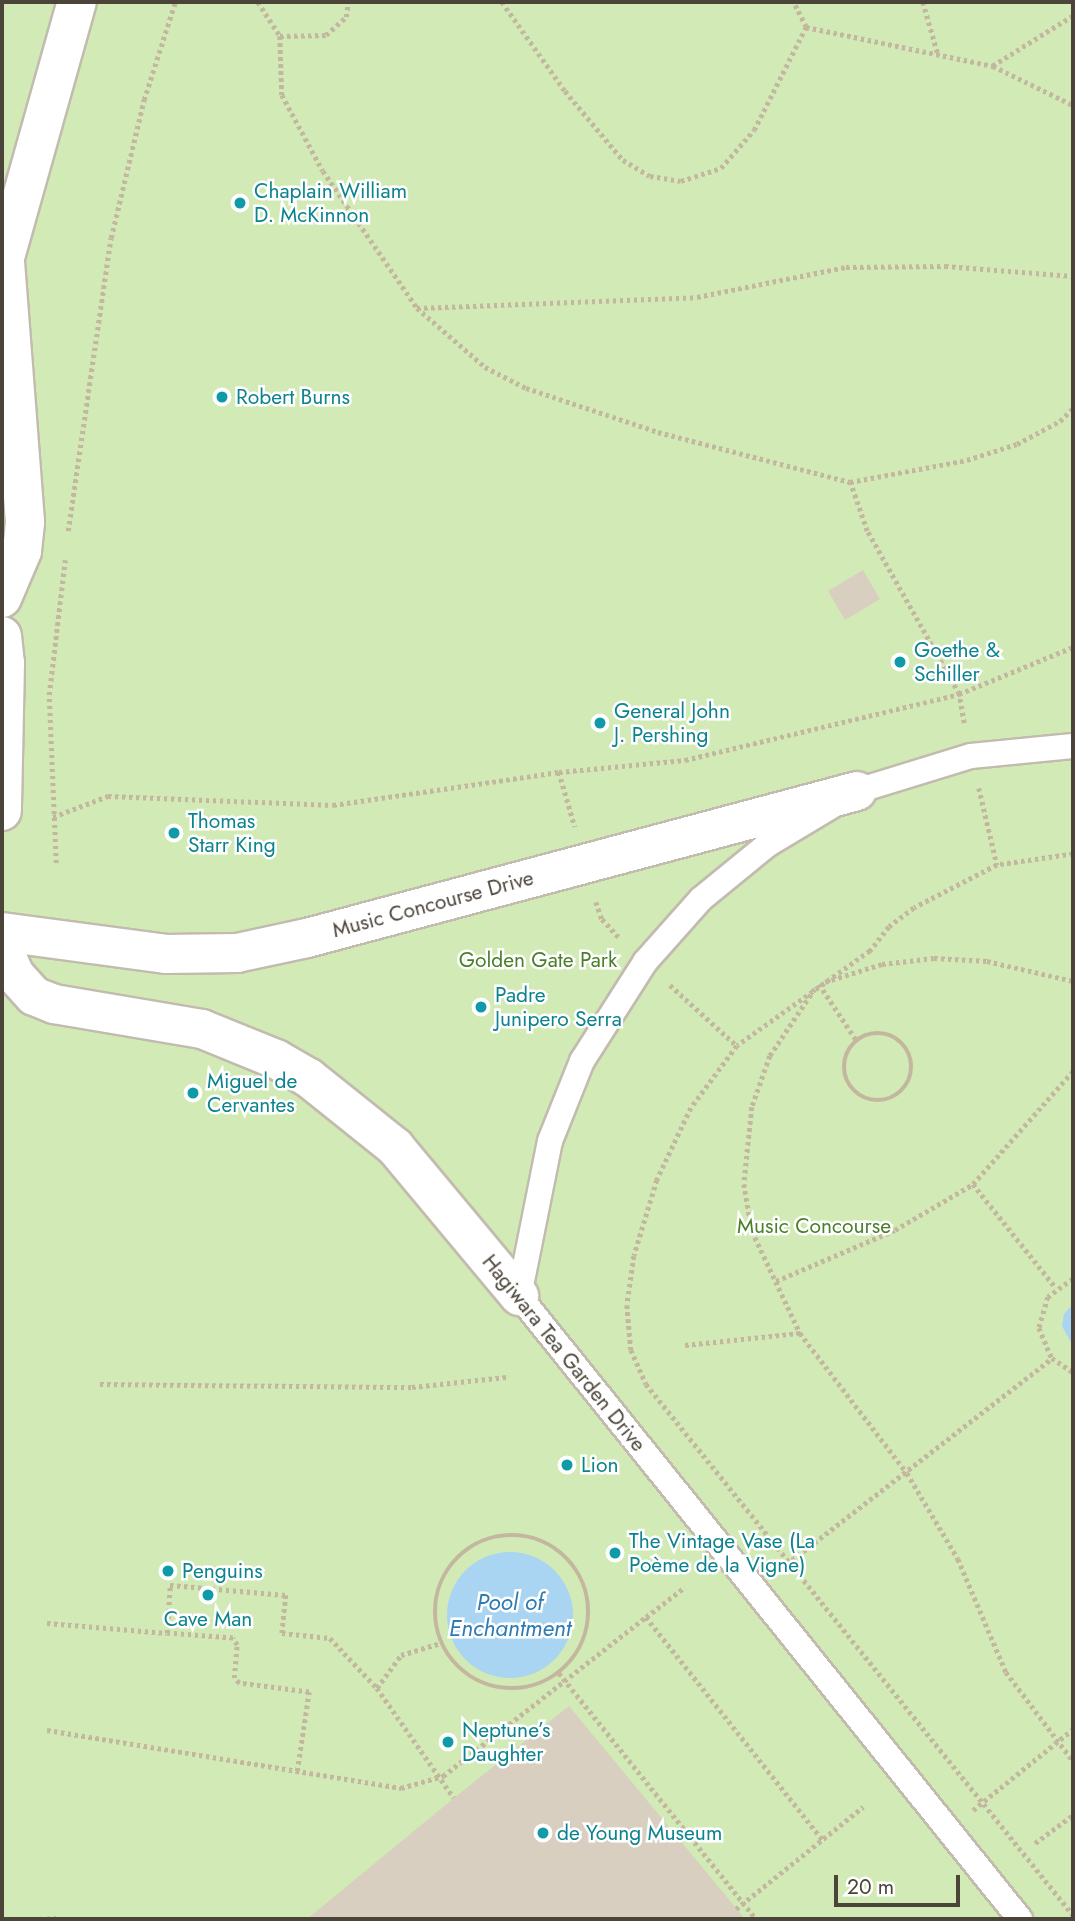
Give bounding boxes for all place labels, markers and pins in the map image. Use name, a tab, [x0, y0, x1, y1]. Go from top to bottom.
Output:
place label: Chaplain William D. McKinnon	[254, 178, 407, 228]
marker: Chaplain William D. McKinnon	[232, 195, 248, 211]
place label: Robert Burns	[236, 384, 350, 410]
marker: Robert Burns	[214, 389, 230, 405]
place label: Goethe & Schiller	[914, 637, 1000, 687]
marker: Goethe & Schiller	[892, 654, 908, 670]
place label: General John J. Pershing	[614, 698, 730, 748]
marker: General John J. Pershing	[592, 715, 608, 731]
place label: Thomas Starr King	[188, 808, 276, 858]
marker: Thomas Starr King	[166, 825, 182, 841]
place label: Padre Junipero Serra	[495, 982, 622, 1032]
marker: Padre Junipero Serra	[473, 999, 489, 1015]
place label: Miguel de Cervantes	[207, 1068, 297, 1118]
marker: Miguel de Cervantes	[185, 1085, 201, 1101]
place label: Lion	[581, 1452, 618, 1478]
marker: Lion	[559, 1457, 575, 1473]
place label: The Vintage Vase (La Poème de la Vigne)	[629, 1528, 815, 1578]
marker: The Vintage Vase (La Poème de la Vigne)	[607, 1545, 623, 1561]
place label: Penguins	[182, 1558, 263, 1584]
marker: Penguins	[160, 1563, 176, 1579]
marker: Cave Man	[200, 1587, 216, 1603]
place label: Cave Man	[164, 1606, 252, 1632]
place label: Neptune’s Daughter	[462, 1717, 550, 1767]
marker: Neptune’s Daughter	[440, 1734, 456, 1750]
place label: de Young Museum	[557, 1820, 722, 1846]
marker: de Young Museum	[535, 1825, 551, 1841]

